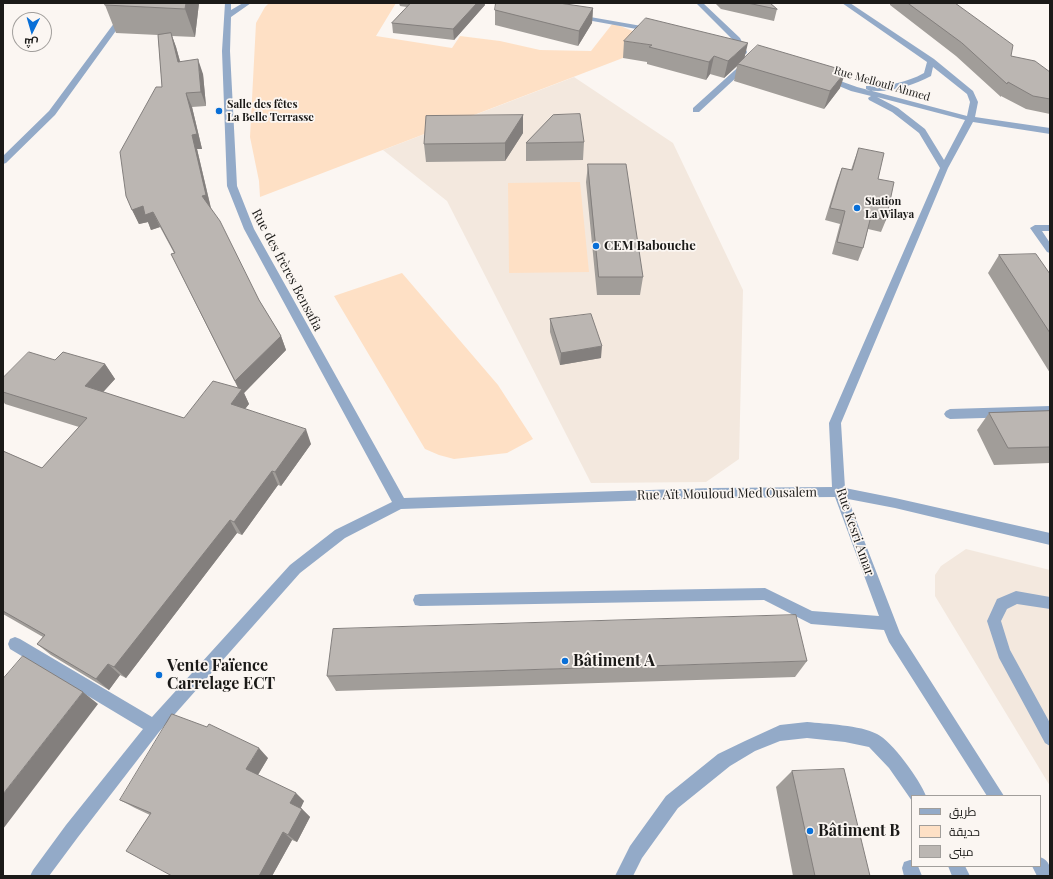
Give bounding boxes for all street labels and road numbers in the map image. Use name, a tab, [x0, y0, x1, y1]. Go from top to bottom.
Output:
street label: Rue Mellouli Ahmed	[832, 64, 932, 104]
street label: Rue des frères Bensafia	[248, 206, 326, 334]
street label: Rue Aït Mouloud Med Ousalem	[637, 485, 817, 503]
street label: Rue Kesri Amar	[833, 486, 877, 578]

